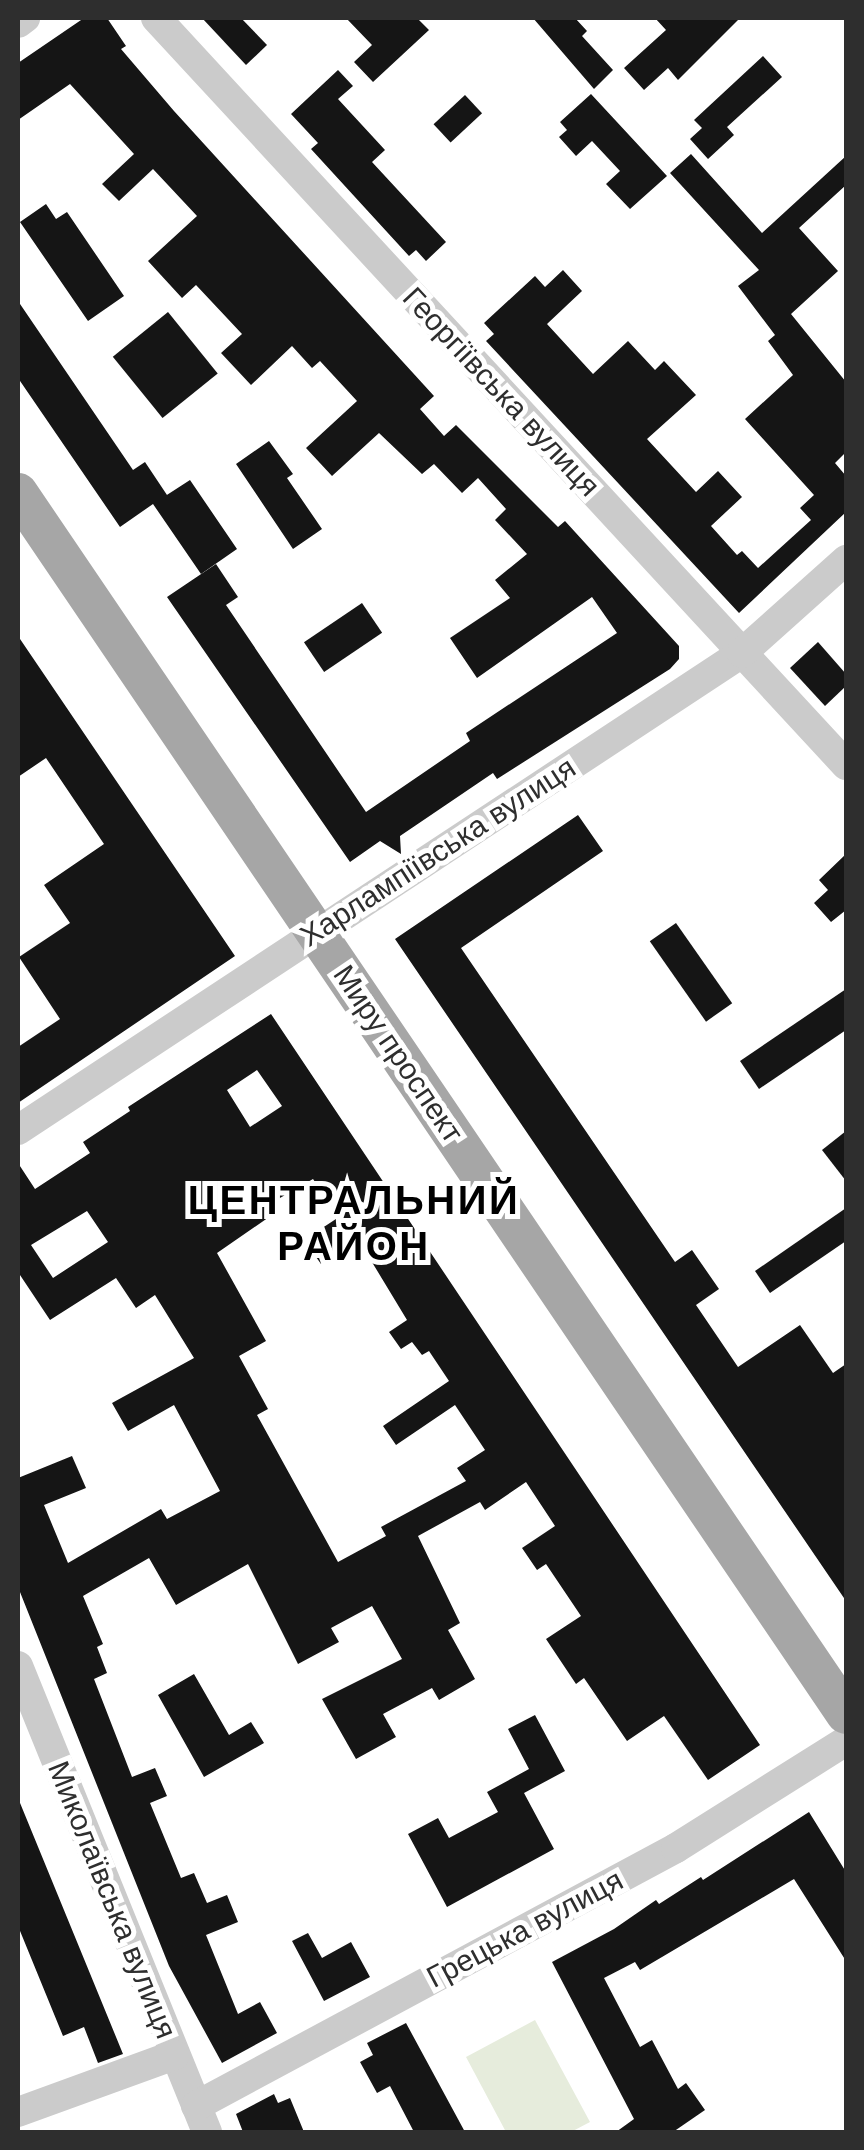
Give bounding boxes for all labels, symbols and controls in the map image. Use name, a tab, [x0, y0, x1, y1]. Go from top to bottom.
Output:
street label: Георгіївська вулиця	[395, 280, 607, 504]
street label: Харлампіївська вулиця	[294, 750, 582, 954]
street label: Миру проспект	[325, 958, 471, 1150]
district label: ЦЕНТРАЛЬНИЙ РАЙОН	[188, 1176, 520, 1270]
street label: Миколаївська вулиця	[40, 1756, 184, 2044]
street label: Грецька вулиця	[421, 1862, 629, 1996]

